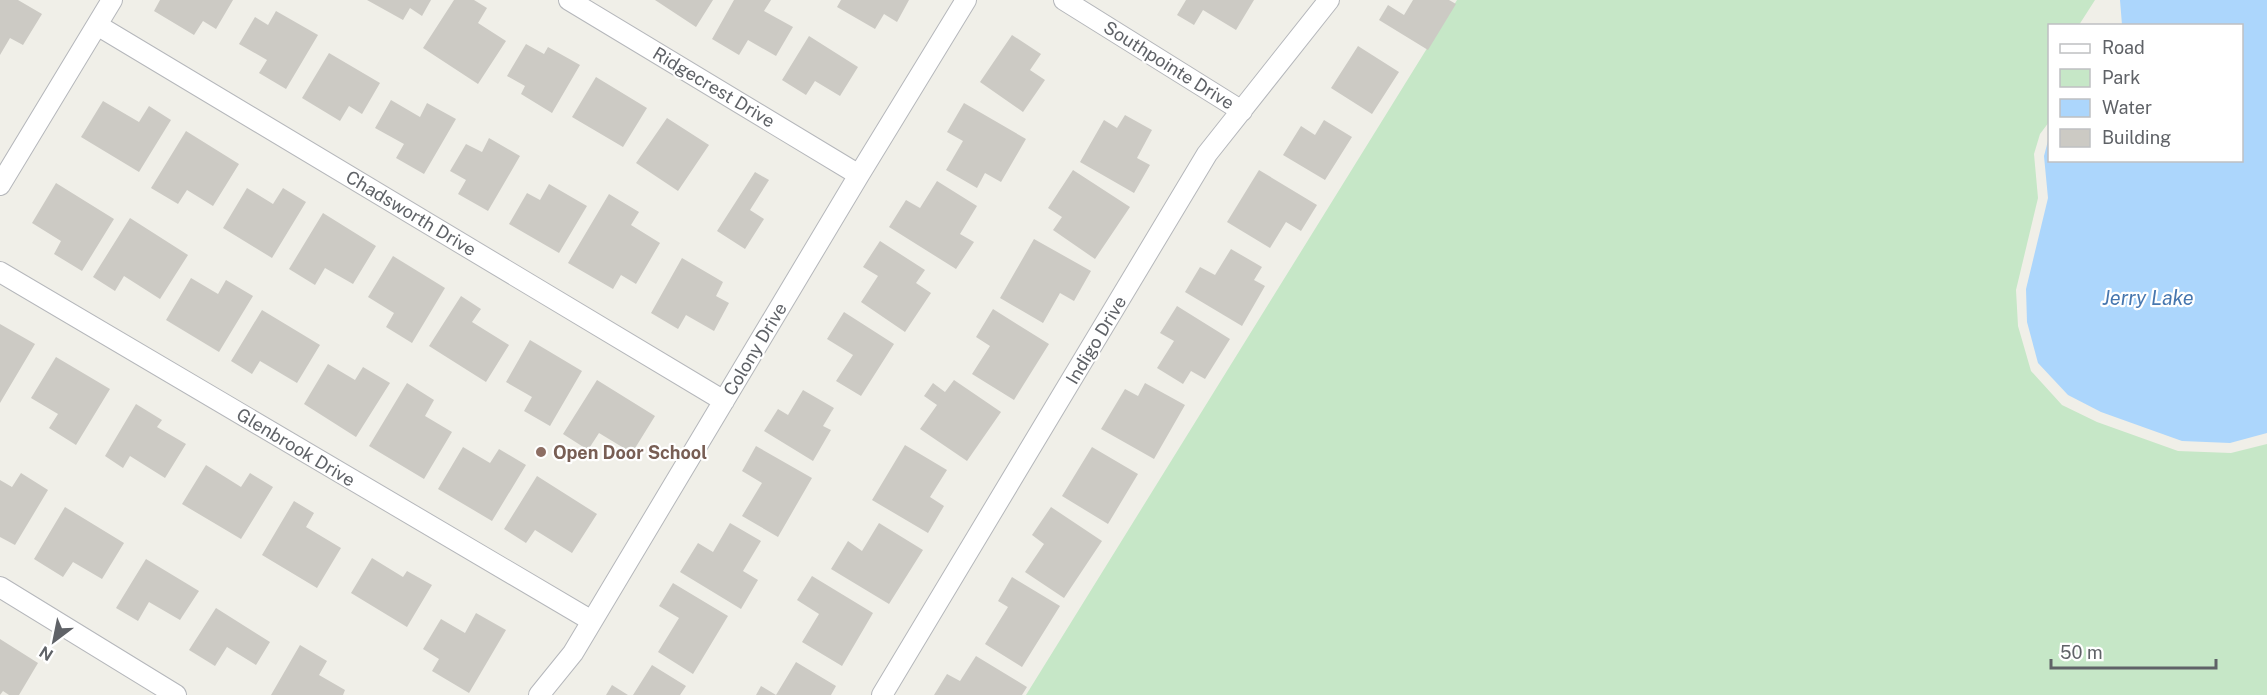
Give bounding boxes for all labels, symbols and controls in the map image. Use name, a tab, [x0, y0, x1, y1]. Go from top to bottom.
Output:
street label: Southpointe Drive	[1100, 16, 1238, 114]
legend	[2048, 24, 2243, 162]
text: Road	[2102, 37, 2145, 58]
street label: Ridgecrest Drive	[649, 42, 779, 132]
text: Park	[2102, 67, 2140, 88]
text: Water	[2102, 97, 2152, 118]
text: Building	[2102, 127, 2171, 148]
street label: Chadsworth Drive	[342, 166, 480, 260]
water label: Jerry Lake	[2102, 286, 2194, 310]
street label: Indigo Drive	[1061, 292, 1131, 388]
street label: Colony Drive	[719, 299, 791, 399]
street label: Glenbrook Drive	[233, 403, 359, 491]
place label: Open Door School	[553, 442, 707, 463]
marker: Open Door School	[534, 445, 548, 459]
north arrow	[24, 611, 84, 671]
scale bar	[2051, 632, 2216, 670]
text: N	[36, 642, 57, 665]
text: 50 m	[2060, 642, 2103, 663]

